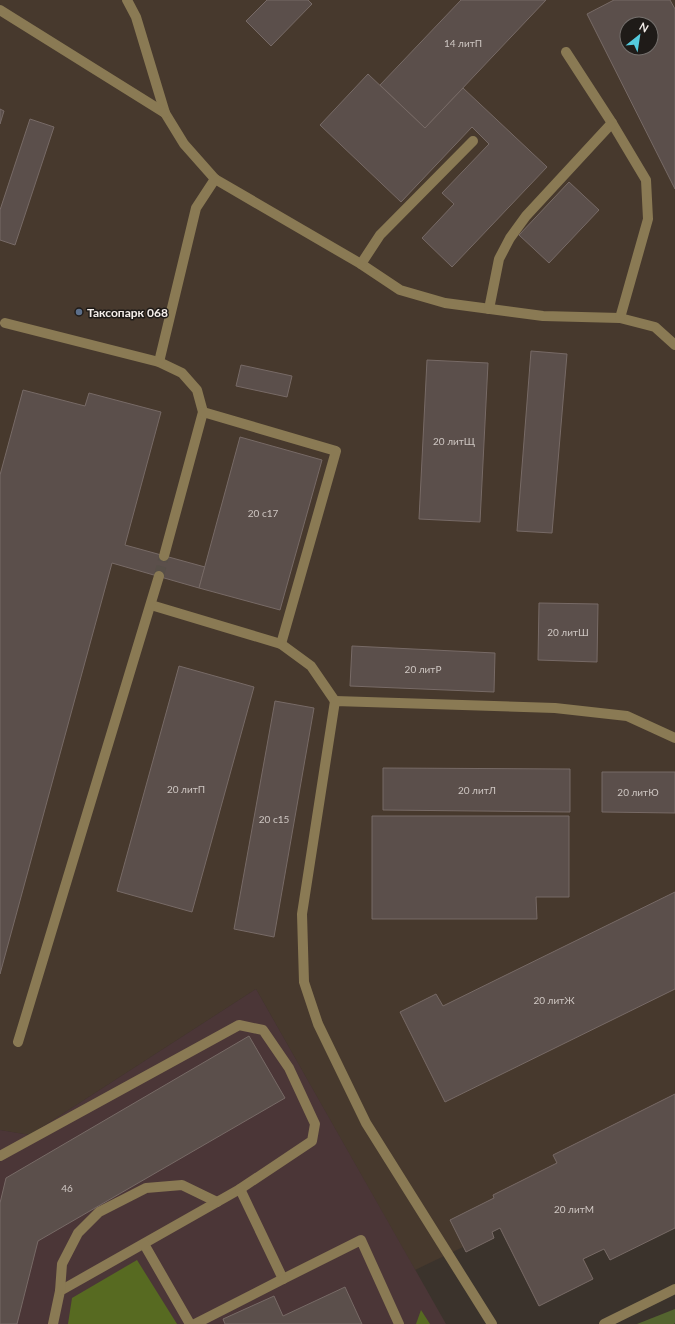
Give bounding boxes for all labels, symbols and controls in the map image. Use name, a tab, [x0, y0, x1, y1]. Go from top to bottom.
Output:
north arrow	[619, 16, 659, 56]
text: N	[637, 19, 651, 35]
house number: 14 литП	[444, 37, 482, 49]
place label: Таксопарк 068	[87, 305, 168, 320]
marker: Таксопарк 068	[74, 307, 84, 317]
house number: 20 литЩ	[433, 435, 475, 447]
house number: 20 с17	[248, 507, 278, 519]
house number: 20 литШ	[547, 626, 589, 638]
house number: 20 литР	[405, 663, 441, 675]
house number: 20 литП	[167, 783, 205, 795]
house number: 20 литЛ	[458, 784, 496, 796]
house number: 20 литЮ	[617, 786, 659, 798]
house number: 20 с15	[259, 813, 289, 825]
house number: 20 литЖ	[533, 994, 575, 1006]
house number: 46	[61, 1182, 73, 1194]
house number: 20 литМ	[554, 1203, 594, 1215]

